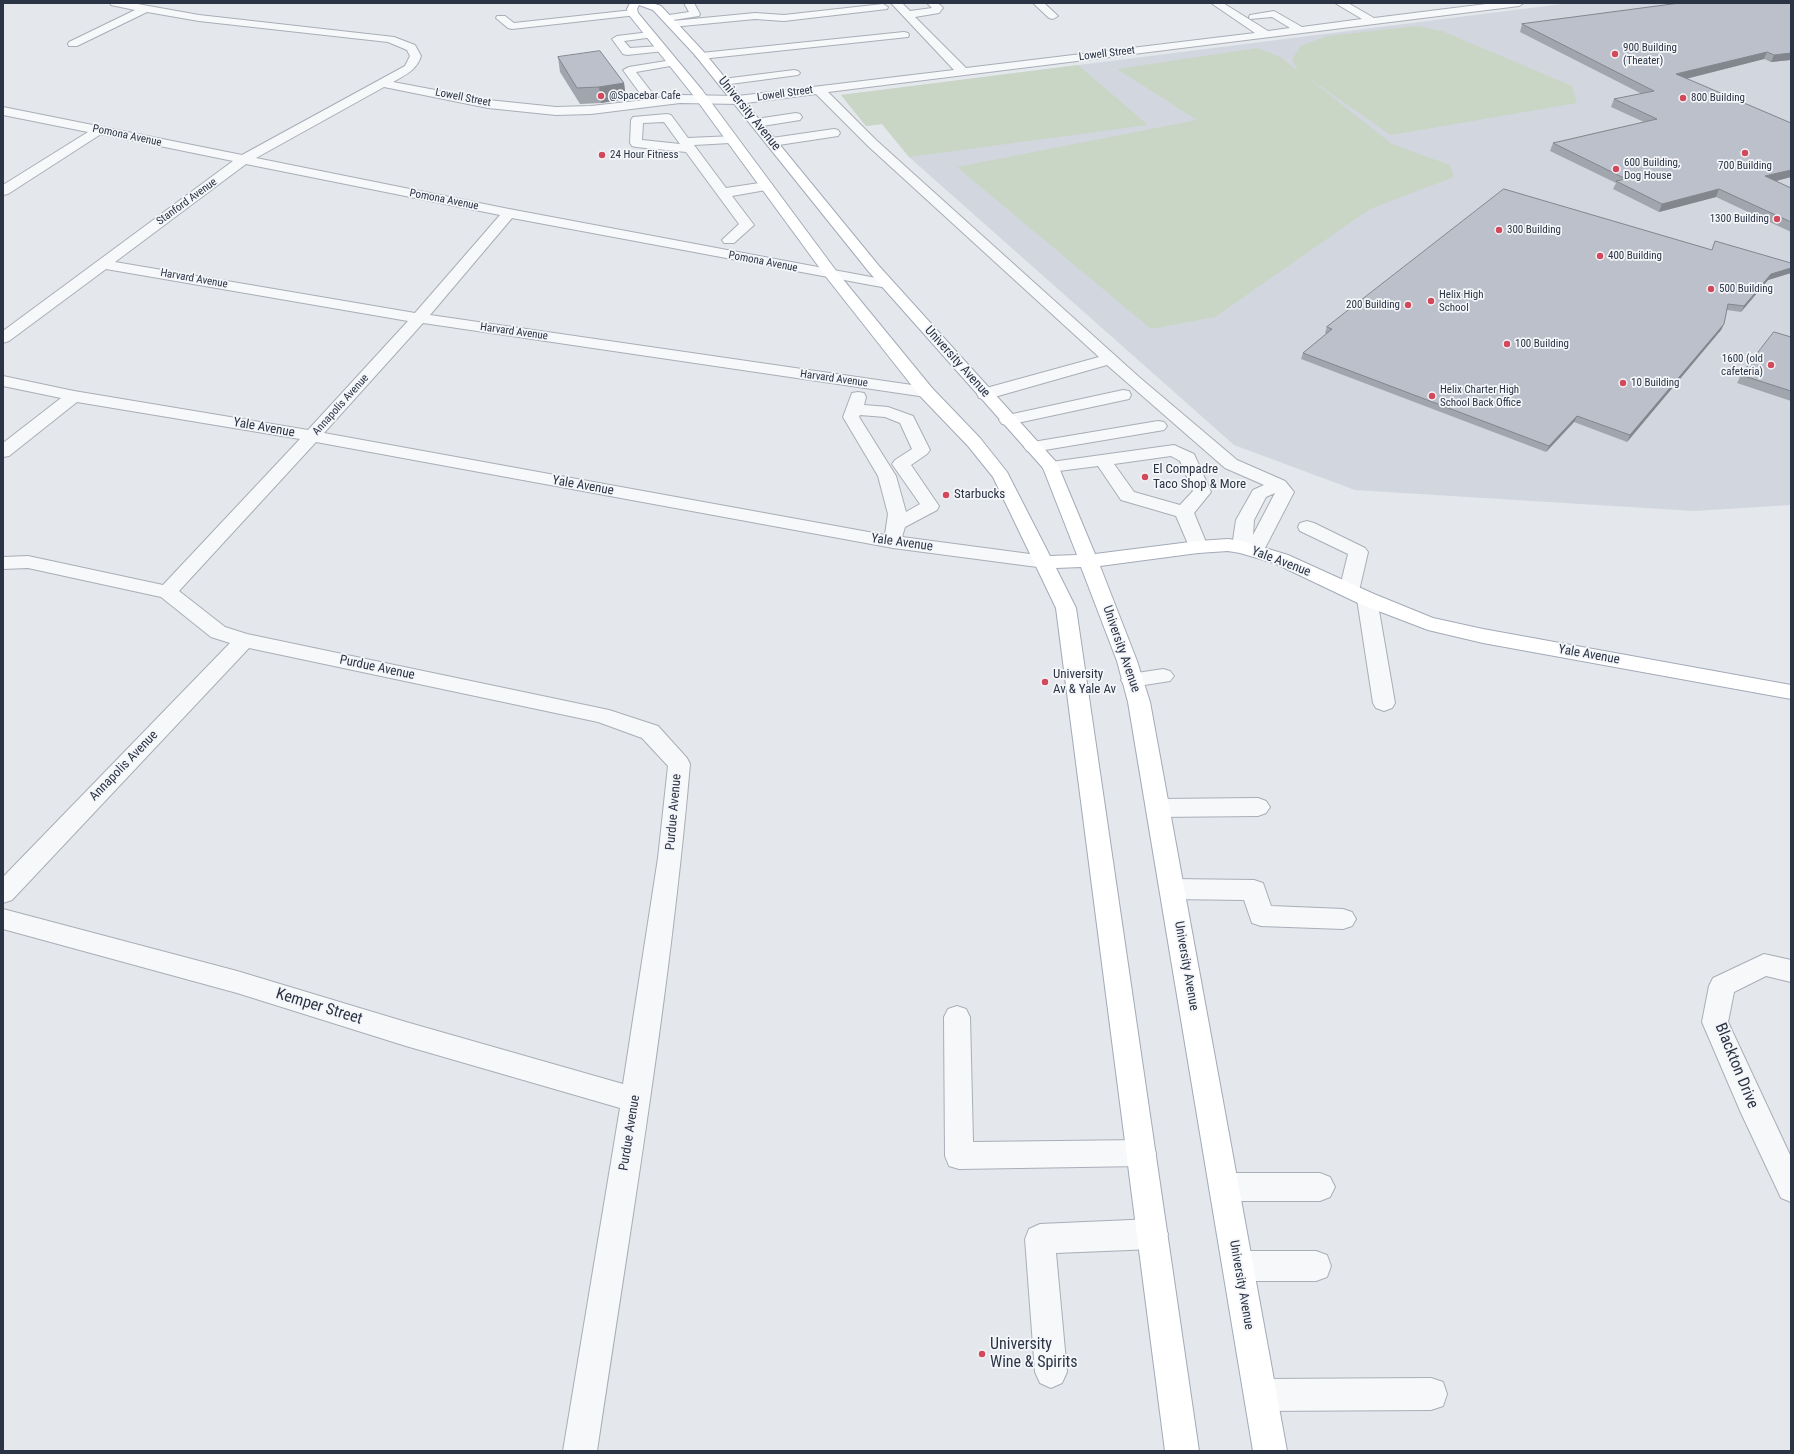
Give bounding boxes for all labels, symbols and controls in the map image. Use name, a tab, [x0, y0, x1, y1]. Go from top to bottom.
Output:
place label: 900 Building (Theater)	[1623, 41, 1677, 67]
street label: Lowell Street	[1078, 44, 1136, 64]
marker: 900 Building (Theater)	[1610, 49, 1620, 59]
street label: University Avenue	[714, 74, 784, 154]
street label: Lowell Street	[756, 84, 814, 104]
street label: Lowell Street	[434, 86, 492, 110]
place label: @Spacebar Cafe	[609, 89, 681, 103]
marker: @Spacebar Cafe	[596, 91, 606, 101]
place label: 800 Building	[1691, 91, 1745, 105]
marker: 800 Building	[1678, 93, 1688, 103]
street label: Pomona Avenue	[91, 122, 163, 150]
place label: 24 Hour Fitness	[610, 148, 679, 162]
marker: 700 Building	[1740, 148, 1750, 158]
marker: 24 Hour Fitness	[597, 150, 607, 160]
place label: 600 Building, Dog House	[1624, 156, 1680, 182]
place label: 700 Building	[1718, 159, 1772, 173]
marker: 600 Building, Dog House	[1611, 164, 1621, 174]
street label: Stanford Avenue	[154, 176, 220, 228]
street label: Pomona Avenue	[408, 187, 480, 213]
place label: 1300 Building	[1710, 212, 1769, 226]
marker: 1300 Building	[1772, 214, 1782, 224]
place label: 300 Building	[1507, 223, 1561, 237]
marker: 300 Building	[1494, 225, 1504, 235]
street label: Pomona Avenue	[727, 249, 799, 275]
place label: 400 Building	[1608, 249, 1662, 263]
marker: 400 Building	[1595, 251, 1605, 261]
street label: Harvard Avenue	[159, 267, 229, 291]
place label: 500 Building	[1719, 282, 1773, 296]
marker: 500 Building	[1706, 284, 1716, 294]
place label: Helix High School	[1439, 288, 1483, 314]
marker: Helix High School	[1426, 296, 1436, 306]
place label: 200 Building	[1346, 298, 1400, 312]
marker: 200 Building	[1403, 300, 1413, 310]
street label: Harvard Avenue	[479, 321, 549, 343]
street label: University Avenue	[921, 323, 993, 401]
place label: 100 Building	[1515, 337, 1569, 351]
marker: 100 Building	[1502, 339, 1512, 349]
place label: 1600 (old cafeteria)	[1721, 352, 1763, 378]
marker: 1600 (old cafeteria)	[1766, 360, 1776, 370]
street label: Harvard Avenue	[799, 368, 869, 390]
street label: Annapolis Avenue	[310, 372, 372, 438]
place label: 10 Building	[1631, 376, 1679, 390]
marker: 10 Building	[1618, 378, 1628, 388]
place label: Helix Charter High School Back Office	[1440, 383, 1521, 409]
marker: Helix Charter High School Back Office	[1427, 391, 1437, 401]
street label: Yale Avenue	[232, 415, 296, 441]
place label: El Compadre Taco Shop & More	[1153, 462, 1246, 493]
marker: El Compadre Taco Shop & More	[1140, 472, 1150, 482]
street label: Yale Avenue	[551, 473, 615, 499]
place label: Starbucks	[954, 487, 1005, 503]
marker: Starbucks	[941, 490, 951, 500]
street label: Yale Avenue	[870, 531, 934, 555]
street label: Yale Avenue	[1249, 544, 1313, 580]
street label: University Avenue	[1099, 604, 1143, 694]
street label: Yale Avenue	[1557, 642, 1621, 668]
street label: Purdue Avenue	[338, 652, 416, 684]
place label: University Av & Yale Av	[1053, 667, 1116, 698]
marker: University Av & Yale Av	[1040, 677, 1050, 687]
street label: Annapolis Avenue	[87, 728, 161, 804]
street label: Purdue Avenue	[663, 773, 685, 851]
street label: University Avenue	[1170, 920, 1202, 1012]
street label: Kemper Street	[273, 985, 365, 1029]
street label: Blackton Drive	[1710, 1020, 1762, 1112]
street label: Purdue Avenue	[616, 1094, 644, 1172]
street label: University Avenue	[1225, 1239, 1257, 1331]
place label: University Wine & Spirits	[990, 1335, 1078, 1373]
marker: University Wine & Spirits	[977, 1349, 987, 1359]

